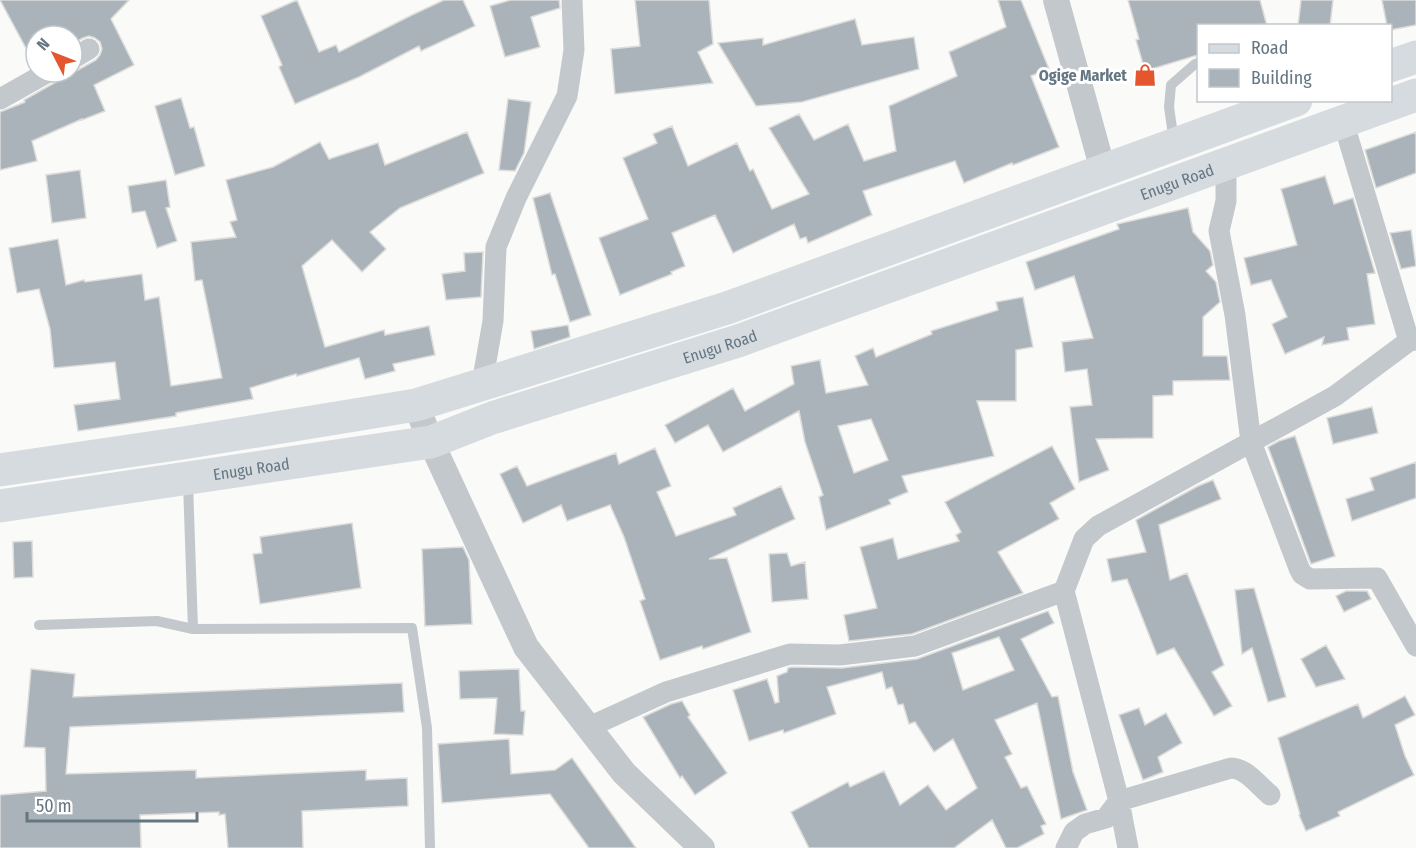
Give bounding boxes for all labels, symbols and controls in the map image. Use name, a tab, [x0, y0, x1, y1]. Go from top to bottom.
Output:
north arrow	[24, 24, 84, 84]
legend	[1197, 24, 1392, 102]
text: N	[33, 34, 53, 54]
text: Road	[1251, 37, 1288, 59]
shop icon: Ogige Market	[1132, 62, 1158, 88]
place label: Ogige Market	[1039, 66, 1127, 85]
text: Building	[1251, 67, 1312, 89]
street label: Enugu Road	[1138, 160, 1216, 204]
street label: Enugu Road	[680, 326, 760, 368]
street label: Enugu Road	[212, 454, 291, 484]
scale bar	[27, 785, 196, 823]
text: 50 m	[36, 795, 72, 817]

